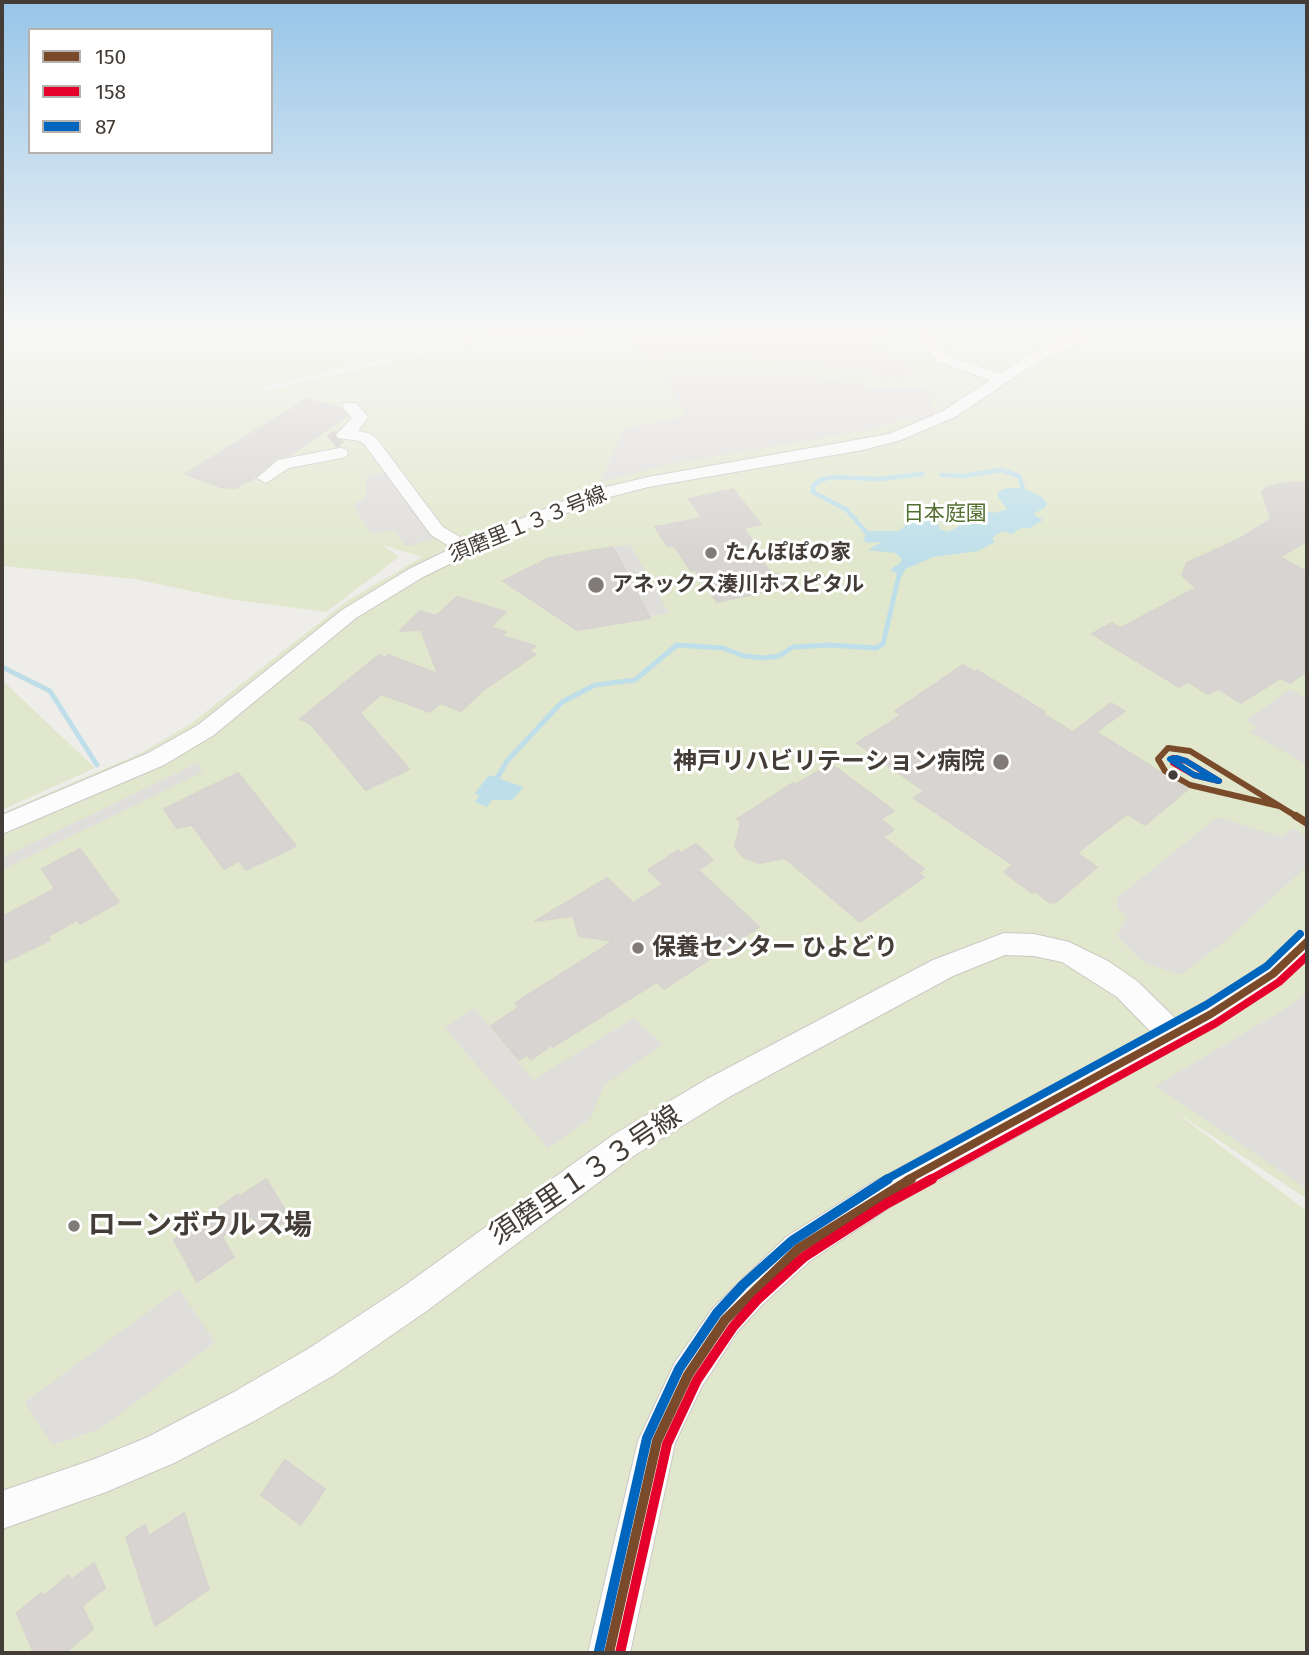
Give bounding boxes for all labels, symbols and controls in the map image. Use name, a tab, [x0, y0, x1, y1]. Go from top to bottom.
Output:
legend	[28, 28, 273, 154]
text: 150	[95, 44, 126, 70]
text: 158	[95, 79, 126, 105]
text: 87	[95, 114, 116, 140]
street label: 須磨里１３３号線	[445, 482, 611, 568]
park label: 日本庭園	[903, 501, 987, 527]
place label: たんぽぽの家	[725, 540, 851, 566]
marker: たんぽぽの家	[703, 545, 719, 561]
place label: アネックス湊川ホスピタル	[612, 572, 864, 598]
marker: アネックス湊川ホスピタル	[586, 575, 606, 595]
place label: 神戸リハビリテーション病院	[673, 748, 985, 776]
marker: 神戸リハビリテーション病院	[991, 752, 1011, 772]
unlabelled marker	[1166, 768, 1180, 782]
place label: 保養センター ひよどり	[652, 934, 898, 962]
marker: 保養センター ひよどり	[630, 940, 646, 956]
street label: 須磨里１３３号線	[484, 1099, 688, 1253]
place label: ローンボウルス場	[88, 1209, 312, 1243]
marker: ローンボウルス場	[66, 1218, 82, 1234]

